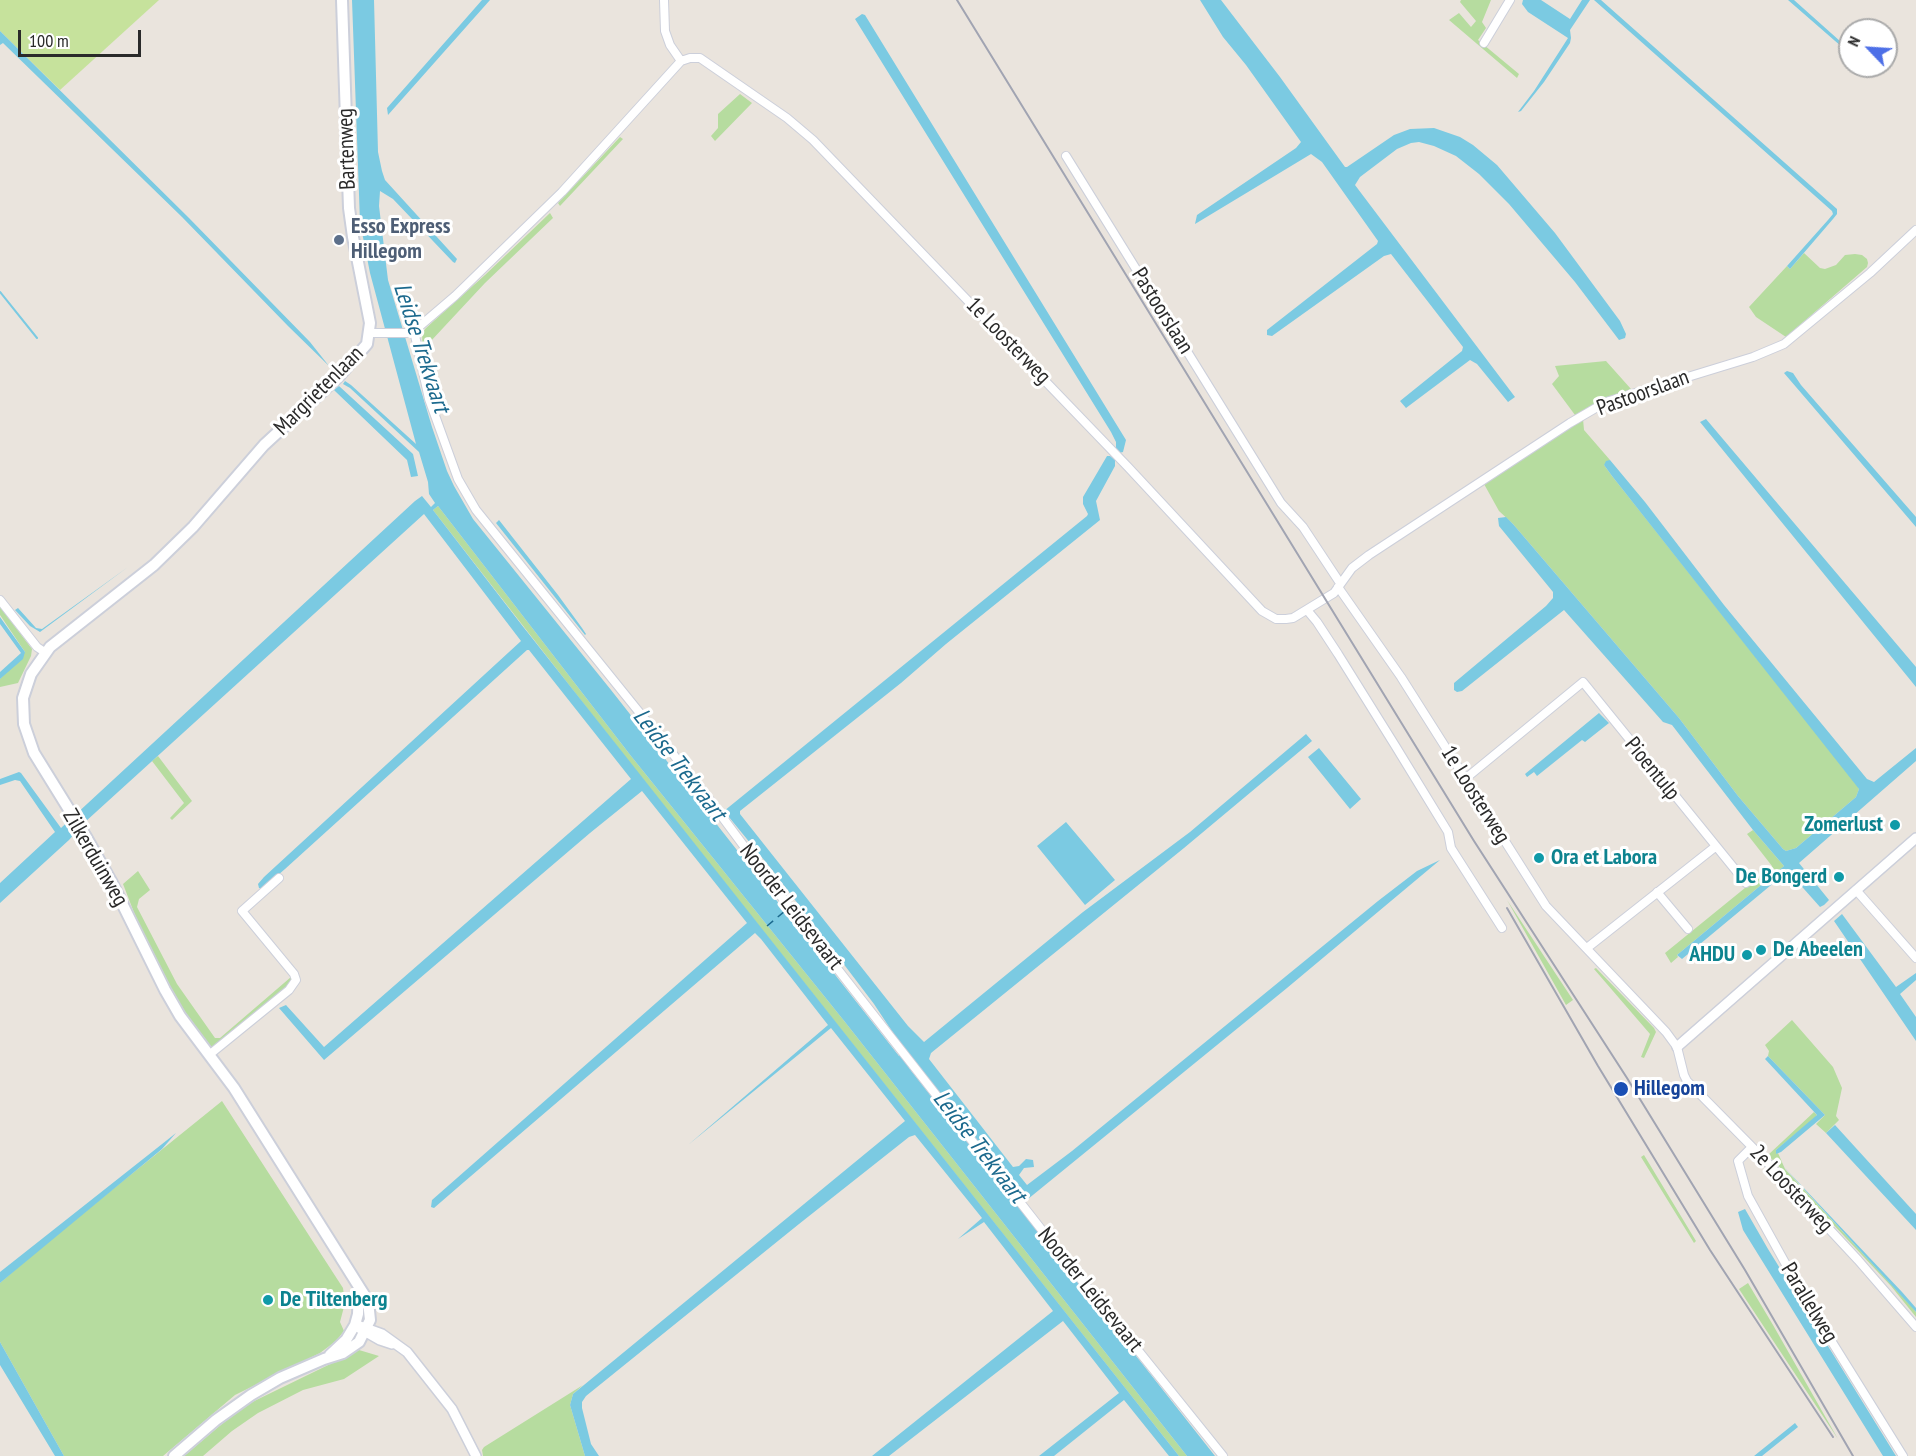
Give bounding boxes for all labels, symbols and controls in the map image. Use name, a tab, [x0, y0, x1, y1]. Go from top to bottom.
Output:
scale bar	[21, 18, 144, 56]
north arrow	[1838, 18, 1898, 78]
text: 100 m	[29, 29, 69, 52]
text: N	[1843, 33, 1864, 49]
street label: Bartenweg	[332, 108, 362, 190]
place label: Esso Express Hillegom	[351, 214, 450, 266]
marker: Esso Express Hillegom	[332, 233, 346, 247]
street label: Pastoorslaan	[1125, 263, 1199, 359]
water label: Leidse Trekvaart	[387, 280, 455, 416]
street label: 1e Loosterweg	[960, 292, 1056, 390]
street label: Margrietenlaan	[269, 341, 369, 441]
street label: Pastoorslaan	[1593, 364, 1693, 422]
water label: Leidse Trekvaart	[626, 703, 732, 827]
street label: Pioentulp	[1619, 732, 1685, 806]
street label: 1e Loosterweg	[1435, 741, 1515, 849]
street label: Zilkerduinweg	[57, 805, 133, 911]
place label: Zomerlust	[1804, 812, 1883, 838]
marker: Zomerlust	[1888, 818, 1902, 832]
street label: Noorder Leidsevaart	[734, 839, 848, 975]
place label: Ora et Labora	[1551, 845, 1657, 871]
marker: Ora et Labora	[1532, 851, 1546, 865]
place label: De Bongerd	[1735, 864, 1827, 890]
marker: De Bongerd	[1832, 870, 1846, 884]
place label: De Abeelen	[1773, 937, 1863, 963]
place label: AHDU	[1689, 942, 1735, 968]
marker: De Abeelen	[1754, 943, 1768, 957]
marker: AHDU	[1740, 948, 1754, 962]
place label: Hillegom	[1634, 1076, 1705, 1102]
marker: Hillegom	[1612, 1080, 1630, 1098]
water label: Leidse Trekvaart	[926, 1085, 1032, 1209]
street label: 2e Loosterweg	[1744, 1140, 1838, 1238]
street label: Noorder Leidsevaart	[1032, 1222, 1148, 1358]
street label: Parallelweg	[1775, 1258, 1843, 1348]
place label: De Tiltenberg	[280, 1287, 387, 1313]
marker: De Tiltenberg	[261, 1293, 275, 1307]

